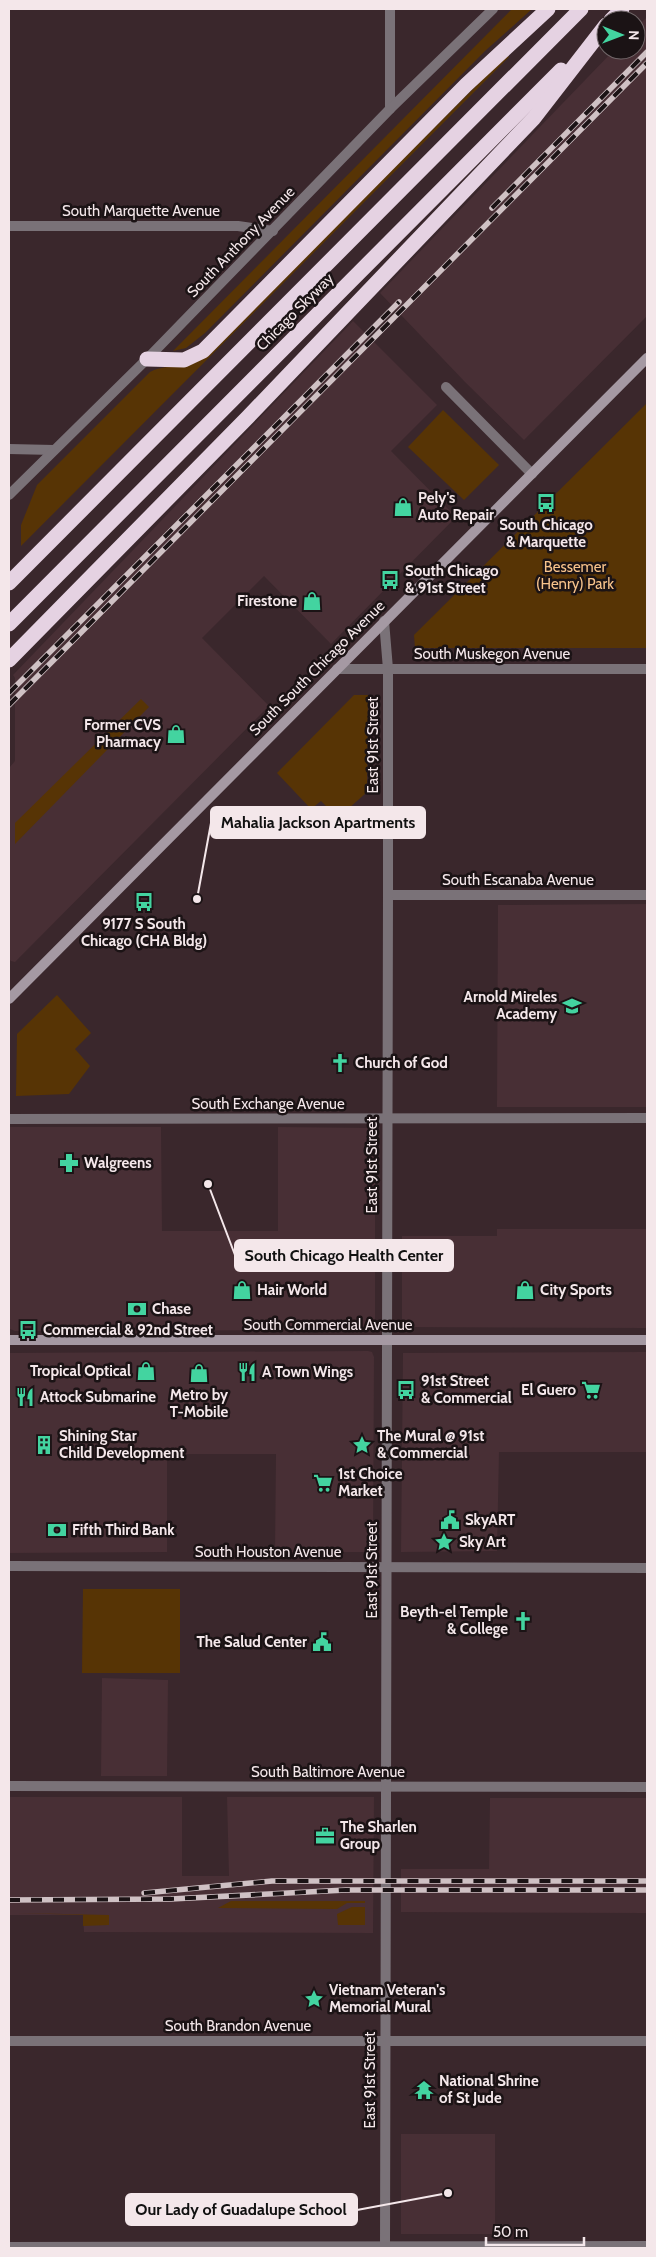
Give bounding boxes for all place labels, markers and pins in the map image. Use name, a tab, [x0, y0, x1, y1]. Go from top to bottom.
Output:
place label: Pely's Auto Repair	[418, 489, 494, 524]
bus stop icon: South Chicago & Marquette	[535, 492, 557, 514]
shop icon: Pely's Auto Repair	[392, 496, 414, 518]
place label: South Chicago & Marquette	[499, 516, 593, 551]
place label: South Chicago & 91st Street	[405, 562, 499, 597]
bus stop icon: South Chicago & 91st Street	[379, 569, 401, 591]
shop icon: Firestone	[301, 590, 323, 612]
place label: Firestone	[237, 592, 297, 610]
place label: Former CVS Pharmacy	[84, 716, 162, 751]
shop icon: Former CVS Pharmacy	[165, 723, 187, 745]
callout: Mahalia Jackson Apartments	[211, 807, 425, 838]
bus stop icon: 9177 S South Chicago (CHA Bldg)	[133, 891, 155, 913]
place label: 9177 S South Chicago (CHA Bldg)	[81, 915, 207, 950]
place label: Arnold Mireles Academy	[464, 988, 558, 1023]
school or university icon: Arnold Mireles Academy	[561, 995, 583, 1017]
church icon: Church of God	[329, 1052, 351, 1074]
place label: Church of God	[355, 1054, 448, 1072]
pharmacy icon: Walgreens	[58, 1152, 80, 1174]
place label: Walgreens	[84, 1154, 152, 1172]
callout: South Chicago Health Center	[235, 1240, 453, 1271]
shop icon: Hair World	[231, 1279, 253, 1301]
shop icon: City Sports	[514, 1279, 536, 1301]
place label: Hair World	[257, 1281, 327, 1299]
place label: City Sports	[540, 1281, 612, 1299]
bank icon: Chase	[126, 1298, 148, 1320]
place label: Chase	[152, 1300, 191, 1318]
bus stop icon: Commercial & 92nd Street	[17, 1319, 39, 1341]
place label: Commercial & 92nd Street	[43, 1321, 213, 1339]
shop icon: Tropical Optical	[135, 1360, 157, 1382]
restaurant icon: A Town Wings	[236, 1361, 258, 1383]
place label: Tropical Optical	[30, 1362, 131, 1380]
shop icon: Metro by T-Mobile	[188, 1362, 210, 1384]
place label: A Town Wings	[262, 1363, 353, 1381]
place label: 91st Street & Commercial	[421, 1372, 512, 1407]
bus stop icon: 91st Street & Commercial	[395, 1379, 417, 1401]
supermarket icon: El Guero	[580, 1379, 602, 1401]
place label: El Guero	[521, 1381, 576, 1399]
restaurant icon: Attock Submarine	[14, 1386, 36, 1408]
place label: Metro by T-Mobile	[170, 1386, 229, 1421]
place label: Attock Submarine	[40, 1388, 156, 1406]
place label: Shining Star Child Development	[59, 1427, 184, 1462]
place label: The Mural @ 91st & Commercial	[377, 1427, 485, 1462]
building icon: Shining Star Child Development	[33, 1434, 55, 1456]
place icon: The Mural @ 91st & Commercial	[351, 1434, 373, 1456]
place label: 1st Choice Market	[338, 1465, 403, 1500]
supermarket icon: 1st Choice Market	[312, 1472, 334, 1494]
public building icon: SkyART	[439, 1509, 461, 1531]
place label: SkyART	[465, 1511, 516, 1529]
bank icon: Fifth Third Bank	[46, 1519, 68, 1541]
place label: Fifth Third Bank	[72, 1521, 175, 1539]
place icon: Sky Art	[433, 1531, 455, 1553]
place label: Sky Art	[459, 1533, 506, 1551]
place label: Beyth-el Temple & College	[400, 1603, 508, 1638]
church icon: Beyth-el Temple & College	[512, 1610, 534, 1632]
public building icon: The Salud Center	[311, 1631, 333, 1653]
place label: The Salud Center	[196, 1633, 307, 1651]
place label: The Sharlen Group	[340, 1818, 417, 1853]
office icon: The Sharlen Group	[314, 1825, 336, 1847]
place label: Vietnam Veteran's Memorial Mural	[329, 1981, 445, 2016]
place icon: Vietnam Veteran's Memorial Mural	[303, 1988, 325, 2010]
place label: National Shrine of St Jude	[439, 2072, 539, 2107]
temple icon: National Shrine of St Jude	[413, 2079, 435, 2101]
callout: Our Lady of Guadalupe School	[126, 2194, 357, 2225]

